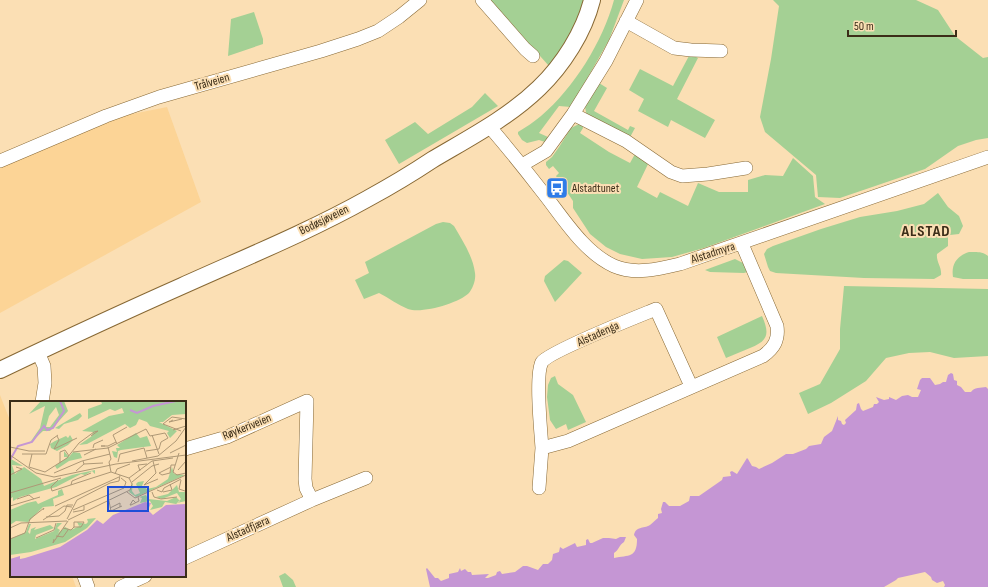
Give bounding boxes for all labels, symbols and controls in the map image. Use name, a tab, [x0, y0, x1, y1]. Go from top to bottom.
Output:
scale bar	[848, 12, 956, 38]
text: 50 m	[854, 19, 874, 34]
street label: Trålveien	[193, 70, 231, 94]
bus stop icon: Alstadtunet	[544, 175, 570, 201]
place label: Alstadtunet	[571, 181, 620, 196]
street label: Bodøsjøveien	[297, 202, 351, 238]
district label: ALSTAD	[900, 222, 951, 241]
street label: Alstadmyra	[688, 239, 737, 267]
street label: Alstadenga	[574, 318, 622, 350]
inset map	[10, 401, 186, 577]
street label: Røykeriveien	[220, 410, 274, 444]
street label: Alstadfjæra	[223, 513, 272, 546]

